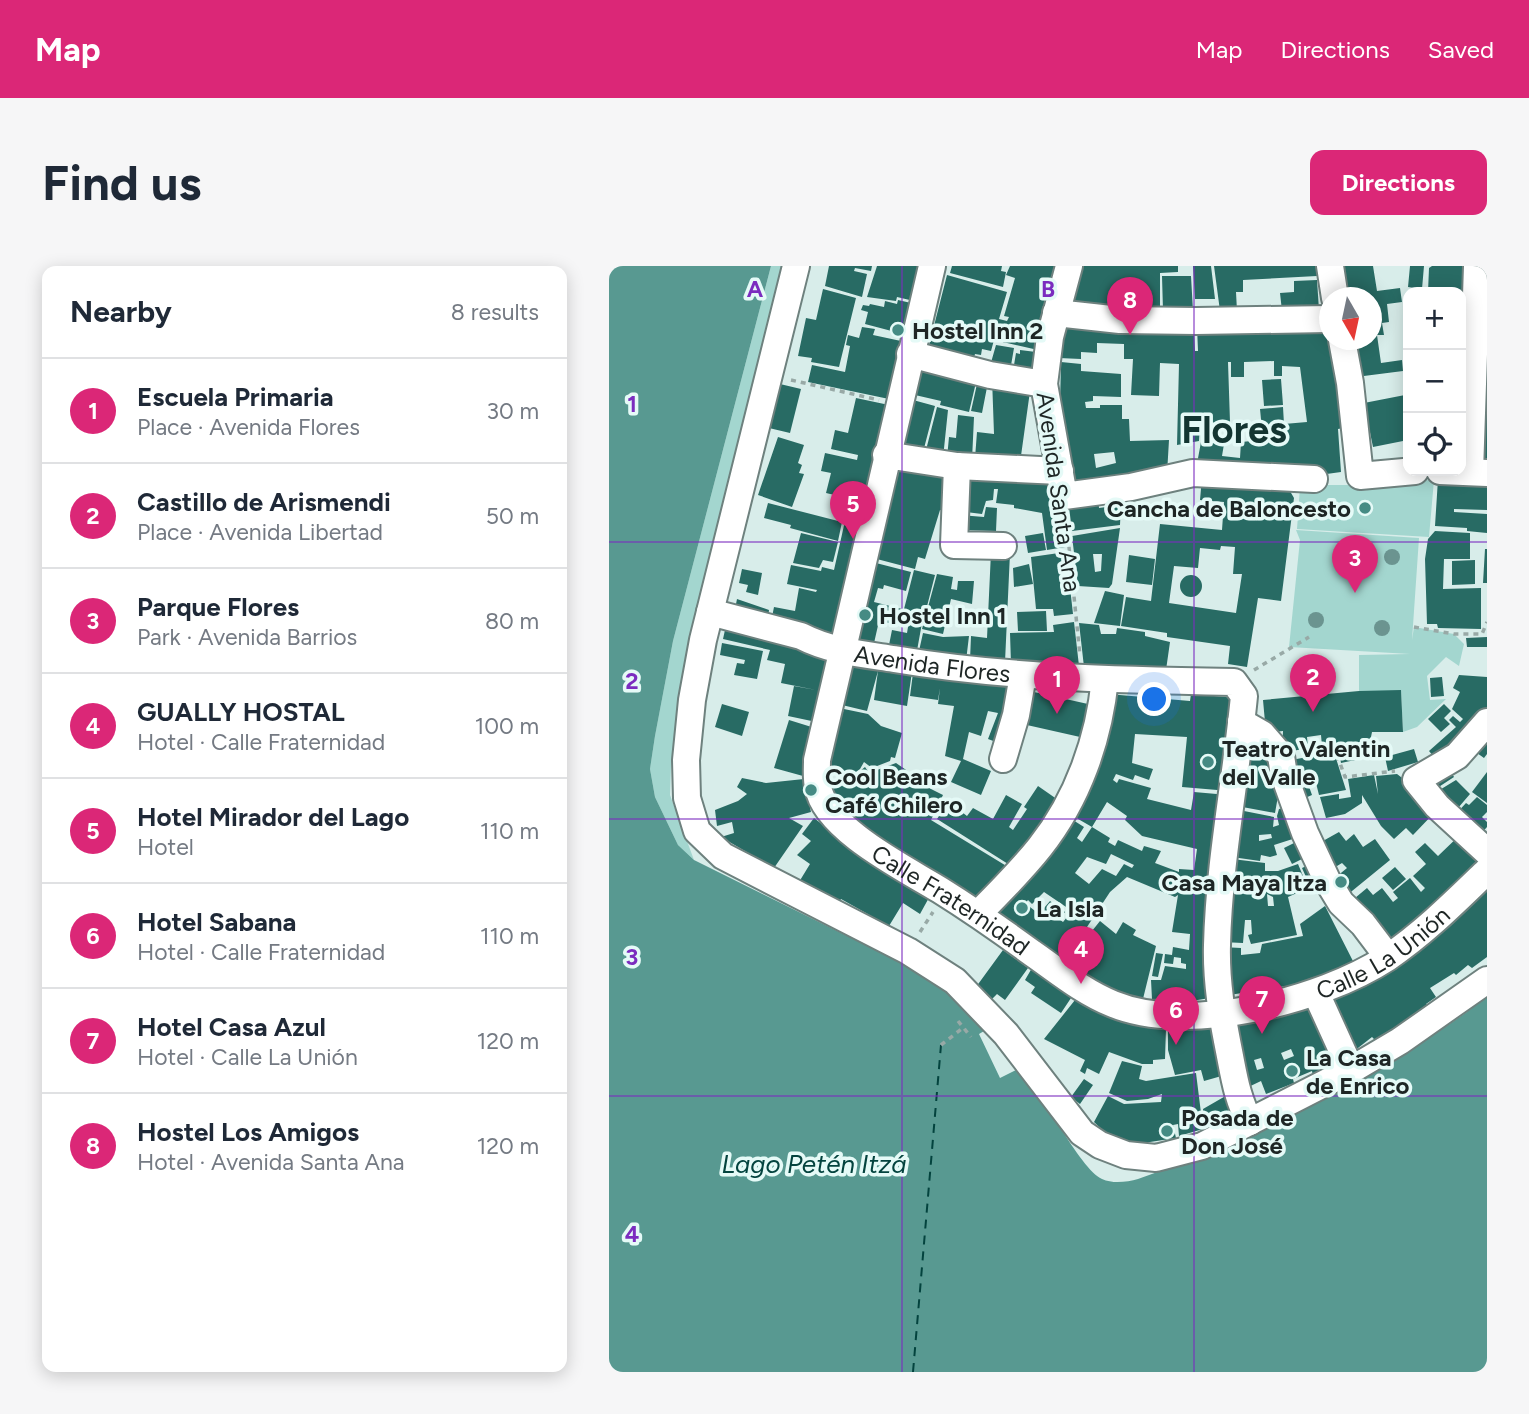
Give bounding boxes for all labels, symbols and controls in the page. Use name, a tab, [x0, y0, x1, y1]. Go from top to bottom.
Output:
text: Map	[35, 30, 101, 69]
text: Map	[1196, 35, 1242, 64]
text: Directions	[1280, 35, 1390, 64]
text: Saved	[1428, 35, 1494, 64]
button: Directions	[1310, 150, 1487, 215]
text: Find us	[42, 153, 201, 212]
text: A	[747, 275, 764, 303]
text: B	[1041, 275, 1055, 303]
pin: 8	[1107, 277, 1153, 335]
north arrow	[1319, 287, 1382, 350]
map controls	[1403, 287, 1466, 476]
button: +	[1403, 287, 1466, 350]
text: Nearby	[70, 293, 172, 330]
text: 8 results	[451, 298, 539, 326]
place label: Hostel Inn 2	[912, 316, 1043, 345]
marker: Hostel Inn 2	[890, 322, 906, 338]
button: −	[1403, 350, 1466, 413]
text: Escuela Primaria	[137, 381, 334, 413]
text: 1	[627, 390, 637, 418]
street label: Avenida Santa Ana	[1031, 390, 1087, 594]
text: 1	[88, 397, 98, 425]
text: 30 m	[486, 397, 539, 425]
district label: Flores	[1181, 407, 1287, 453]
text: Place · Avenida Flores	[137, 413, 360, 441]
button: locate	[1403, 413, 1466, 476]
pin: 5	[830, 481, 876, 539]
text: Castillo de Arismendi	[137, 486, 391, 518]
place label: Cancha de Baloncesto	[1107, 494, 1351, 523]
marker: Cancha de Baloncesto	[1357, 500, 1373, 516]
text: 2	[86, 502, 100, 530]
text: 50 m	[486, 502, 539, 530]
text: Place · Avenida Libertad	[137, 518, 383, 546]
pin: 3	[1332, 535, 1378, 593]
text: Parque Flores	[137, 591, 299, 623]
place label: Hostel Inn 1	[879, 601, 1007, 630]
text: 3	[87, 607, 99, 635]
text: 80 m	[485, 607, 539, 635]
marker: Hostel Inn 1	[857, 607, 873, 623]
text: Park · Avenida Barrios	[137, 623, 357, 651]
street label: Avenida Flores	[852, 639, 1012, 688]
pin: 2	[1290, 654, 1336, 712]
pin: 1	[1034, 656, 1080, 714]
text: 2	[625, 667, 639, 695]
your location	[1137, 682, 1171, 716]
text: GUALLY HOSTAL	[137, 696, 345, 728]
text: 4	[86, 712, 100, 740]
text: 100 m	[475, 712, 539, 740]
text: Hotel · Calle Fraternidad	[137, 728, 385, 756]
place label: Teatro Valentin del Valle	[1222, 734, 1390, 791]
marker: Teatro Valentin del Valle	[1200, 754, 1216, 770]
place label: Cool Beans Café Chilero	[825, 762, 963, 819]
marker: Cool Beans Café Chilero	[803, 782, 819, 798]
text: Hotel Mirador del Lago	[137, 801, 409, 833]
text: 5	[86, 817, 100, 845]
text: 110 m	[480, 817, 539, 845]
text: Hotel	[137, 833, 194, 861]
street label: Calle Fraternidad	[867, 838, 1035, 961]
place label: Casa Maya Itza	[1161, 868, 1327, 897]
marker: Casa Maya Itza	[1333, 874, 1349, 890]
place label: La Isla	[1036, 894, 1104, 923]
marker: La Isla	[1014, 900, 1030, 916]
street label: Calle La Unión	[1312, 900, 1455, 1005]
text: Hotel Sabana	[137, 906, 296, 938]
text: 6	[86, 922, 100, 950]
text: 110 m	[480, 922, 539, 950]
pin: 4	[1058, 926, 1104, 984]
text: Hotel · Calle Fraternidad	[137, 938, 385, 966]
text: 3	[626, 943, 638, 971]
pin: 7	[1239, 976, 1285, 1034]
pin: 6	[1153, 987, 1199, 1045]
text: Hotel Casa Azul	[137, 1011, 326, 1043]
text: 7	[87, 1027, 99, 1055]
text: 120 m	[477, 1027, 539, 1055]
text: Hotel · Calle La Unión	[137, 1043, 358, 1071]
place label: La Casa de Enrico	[1306, 1043, 1410, 1100]
marker: La Casa de Enrico	[1284, 1063, 1300, 1079]
place label: Posada de Don José	[1181, 1103, 1294, 1160]
text: Hostel Los Amigos	[137, 1116, 359, 1148]
marker: Posada de Don José	[1159, 1123, 1175, 1139]
text: 8	[86, 1132, 100, 1160]
text: 120 m	[477, 1132, 539, 1160]
text: Hotel · Avenida Santa Ana	[137, 1148, 405, 1176]
water label: Lago Petén Itzá	[722, 1148, 906, 1180]
text: 4	[625, 1220, 639, 1248]

